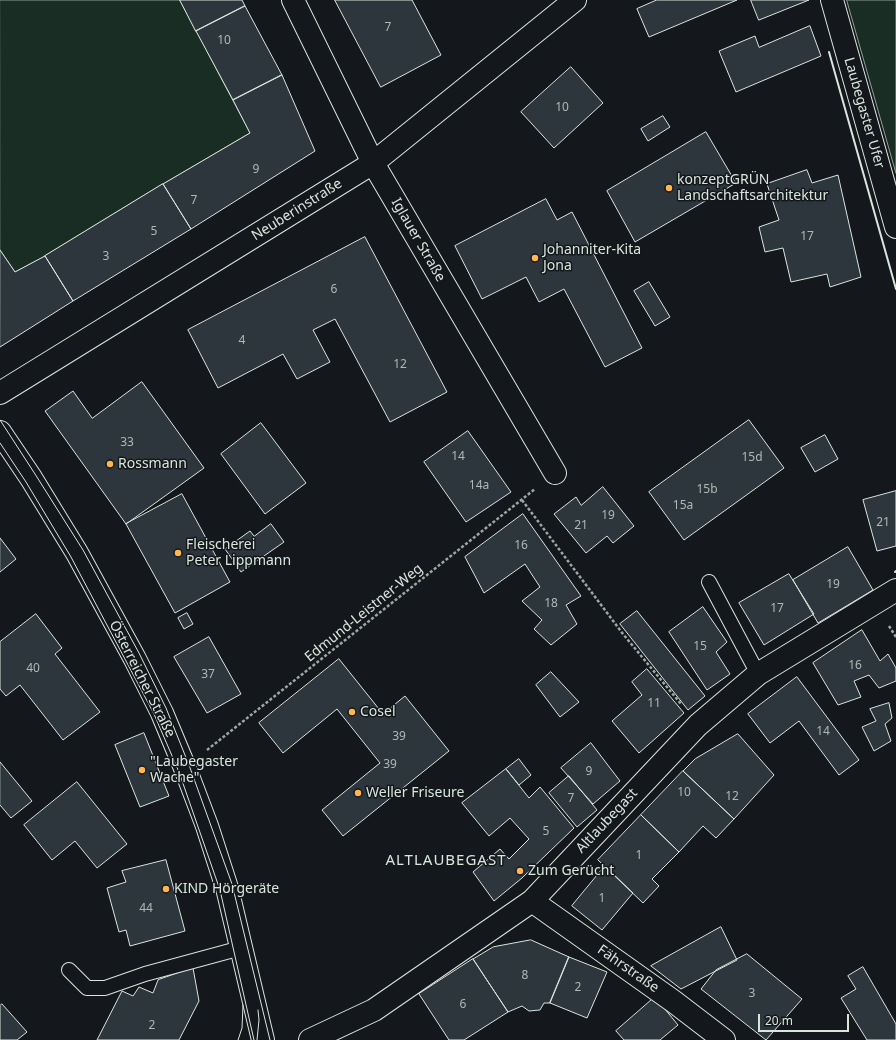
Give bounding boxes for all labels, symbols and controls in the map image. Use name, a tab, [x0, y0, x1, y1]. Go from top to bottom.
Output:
house number: 7	[385, 21, 391, 35]
house number: 10	[217, 34, 231, 48]
street label: Laubegaster Ufer	[840, 56, 888, 170]
house number: 10	[555, 101, 569, 115]
house number: 9	[253, 163, 259, 177]
place label: konzeptGRÜN Landschaftsarchitektur	[677, 172, 828, 204]
street label: Neuberinstraße	[249, 175, 345, 245]
marker: konzeptGRÜN Landschaftsarchitektur	[664, 183, 674, 193]
house number: 7	[191, 194, 197, 208]
street label: Iglauer Straße	[387, 195, 449, 285]
house number: 5	[151, 225, 157, 239]
house number: 17	[800, 230, 814, 244]
place label: Johanniter-Kita Jona	[543, 242, 641, 274]
house number: 3	[103, 250, 109, 264]
marker: Johanniter-Kita Jona	[530, 253, 540, 263]
house number: 6	[331, 283, 337, 297]
house number: 4	[239, 334, 245, 348]
house number: 12	[393, 358, 407, 372]
house number: 33	[120, 436, 134, 450]
house number: 14	[451, 450, 465, 464]
house number: 15d	[741, 451, 763, 465]
place label: Rossmann	[118, 456, 187, 472]
marker: Rossmann	[105, 459, 115, 469]
house number: 14a	[469, 479, 489, 493]
house number: 15b	[696, 483, 718, 497]
house number: 15a	[673, 499, 693, 513]
house number: 19	[601, 509, 615, 523]
house number: 21	[876, 516, 890, 530]
house number: 21	[574, 519, 588, 533]
place label: Fleischerei Peter Lippmann	[186, 537, 291, 570]
house number: 16	[514, 539, 528, 553]
marker: Fleischerei Peter Lippmann	[173, 548, 183, 558]
street label: Edmund-Leistner-Weg	[302, 560, 426, 666]
house number: 19	[826, 578, 840, 592]
house number: 18	[544, 597, 558, 611]
house number: 17	[770, 602, 784, 616]
street label: Österreicher Straße	[105, 618, 179, 740]
house number: 15	[693, 640, 707, 654]
house number: 16	[848, 659, 862, 673]
house number: 40	[26, 662, 40, 676]
house number: 37	[201, 668, 215, 682]
house number: 11	[647, 697, 661, 711]
place label: Cosel	[360, 704, 396, 720]
marker: Cosel	[347, 707, 357, 717]
house number: 14	[816, 725, 830, 739]
house number: 39	[392, 730, 406, 744]
place label: "Laubegaster Wache"	[150, 754, 238, 786]
house number: 39	[383, 758, 397, 772]
marker: "Laubegaster Wache"	[137, 765, 147, 775]
house number: 9	[586, 765, 592, 779]
place label: Weller Friseure	[366, 785, 464, 801]
street label: Altlaubegast	[573, 785, 641, 857]
house number: 10	[677, 786, 691, 800]
marker: Weller Friseure	[353, 788, 363, 798]
house number: 12	[725, 790, 739, 804]
house number: 7	[568, 792, 574, 806]
house number: 5	[543, 825, 549, 839]
house number: 1	[636, 849, 642, 863]
district label: ALTLAUBEGAST	[385, 852, 507, 870]
place label: Zum Gerücht	[528, 863, 614, 879]
marker: Zum Gerücht	[515, 866, 525, 876]
place label: KIND Hörgeräte	[174, 881, 279, 897]
marker: KIND Hörgeräte	[161, 884, 171, 894]
house number: 1	[599, 892, 605, 906]
house number: 44	[139, 902, 153, 916]
street label: Fährstraße	[594, 942, 662, 996]
house number: 8	[522, 969, 528, 983]
house number: 2	[575, 981, 581, 995]
house number: 3	[749, 987, 755, 1001]
house number: 6	[460, 998, 466, 1012]
scale bar	[760, 1006, 851, 1032]
text: 20 m	[765, 1012, 793, 1029]
house number: 2	[149, 1019, 155, 1033]

